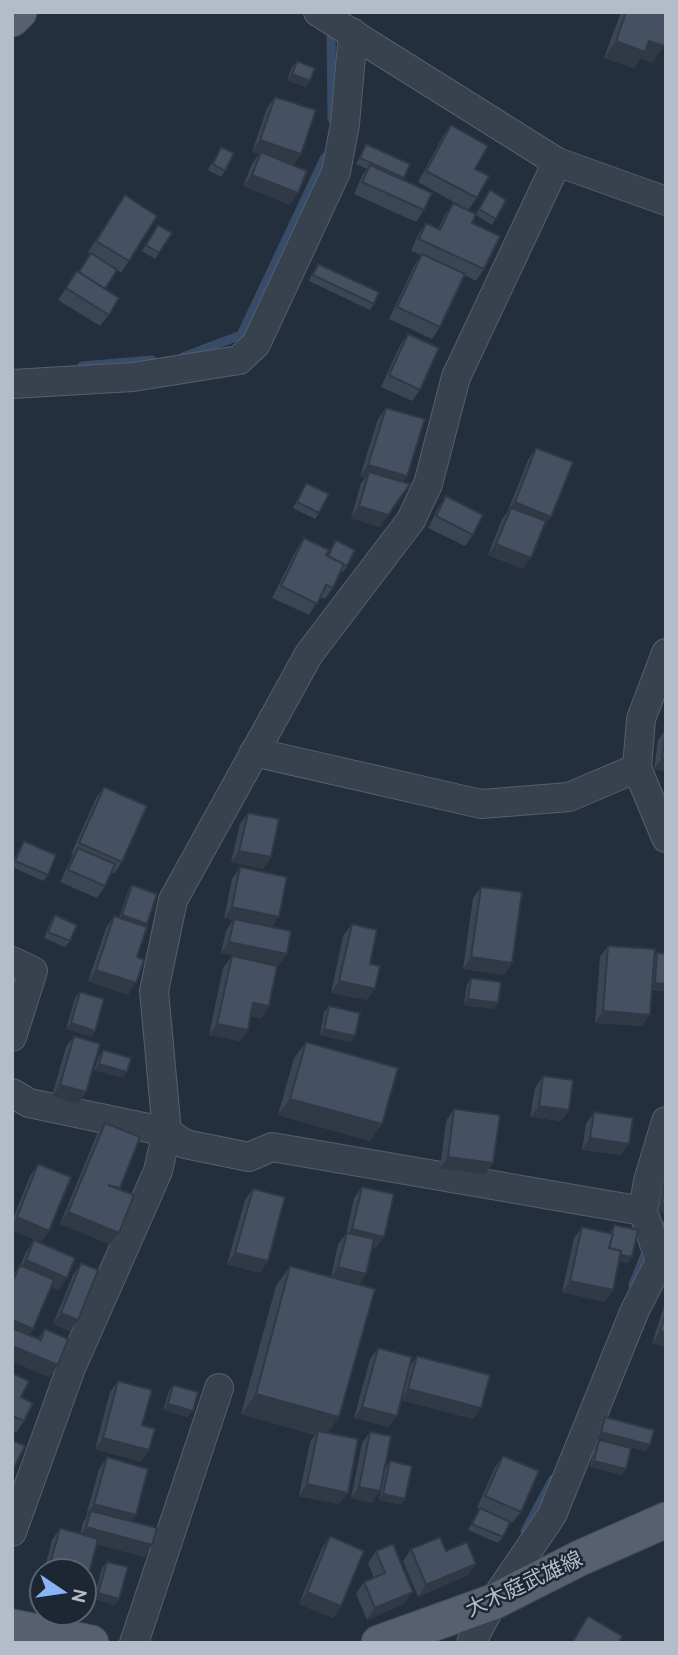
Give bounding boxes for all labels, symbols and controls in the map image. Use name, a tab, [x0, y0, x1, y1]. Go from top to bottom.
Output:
street label: 大木庭武雄線	[461, 1546, 586, 1622]
north arrow	[28, 1557, 98, 1627]
text: N	[66, 1587, 92, 1605]

